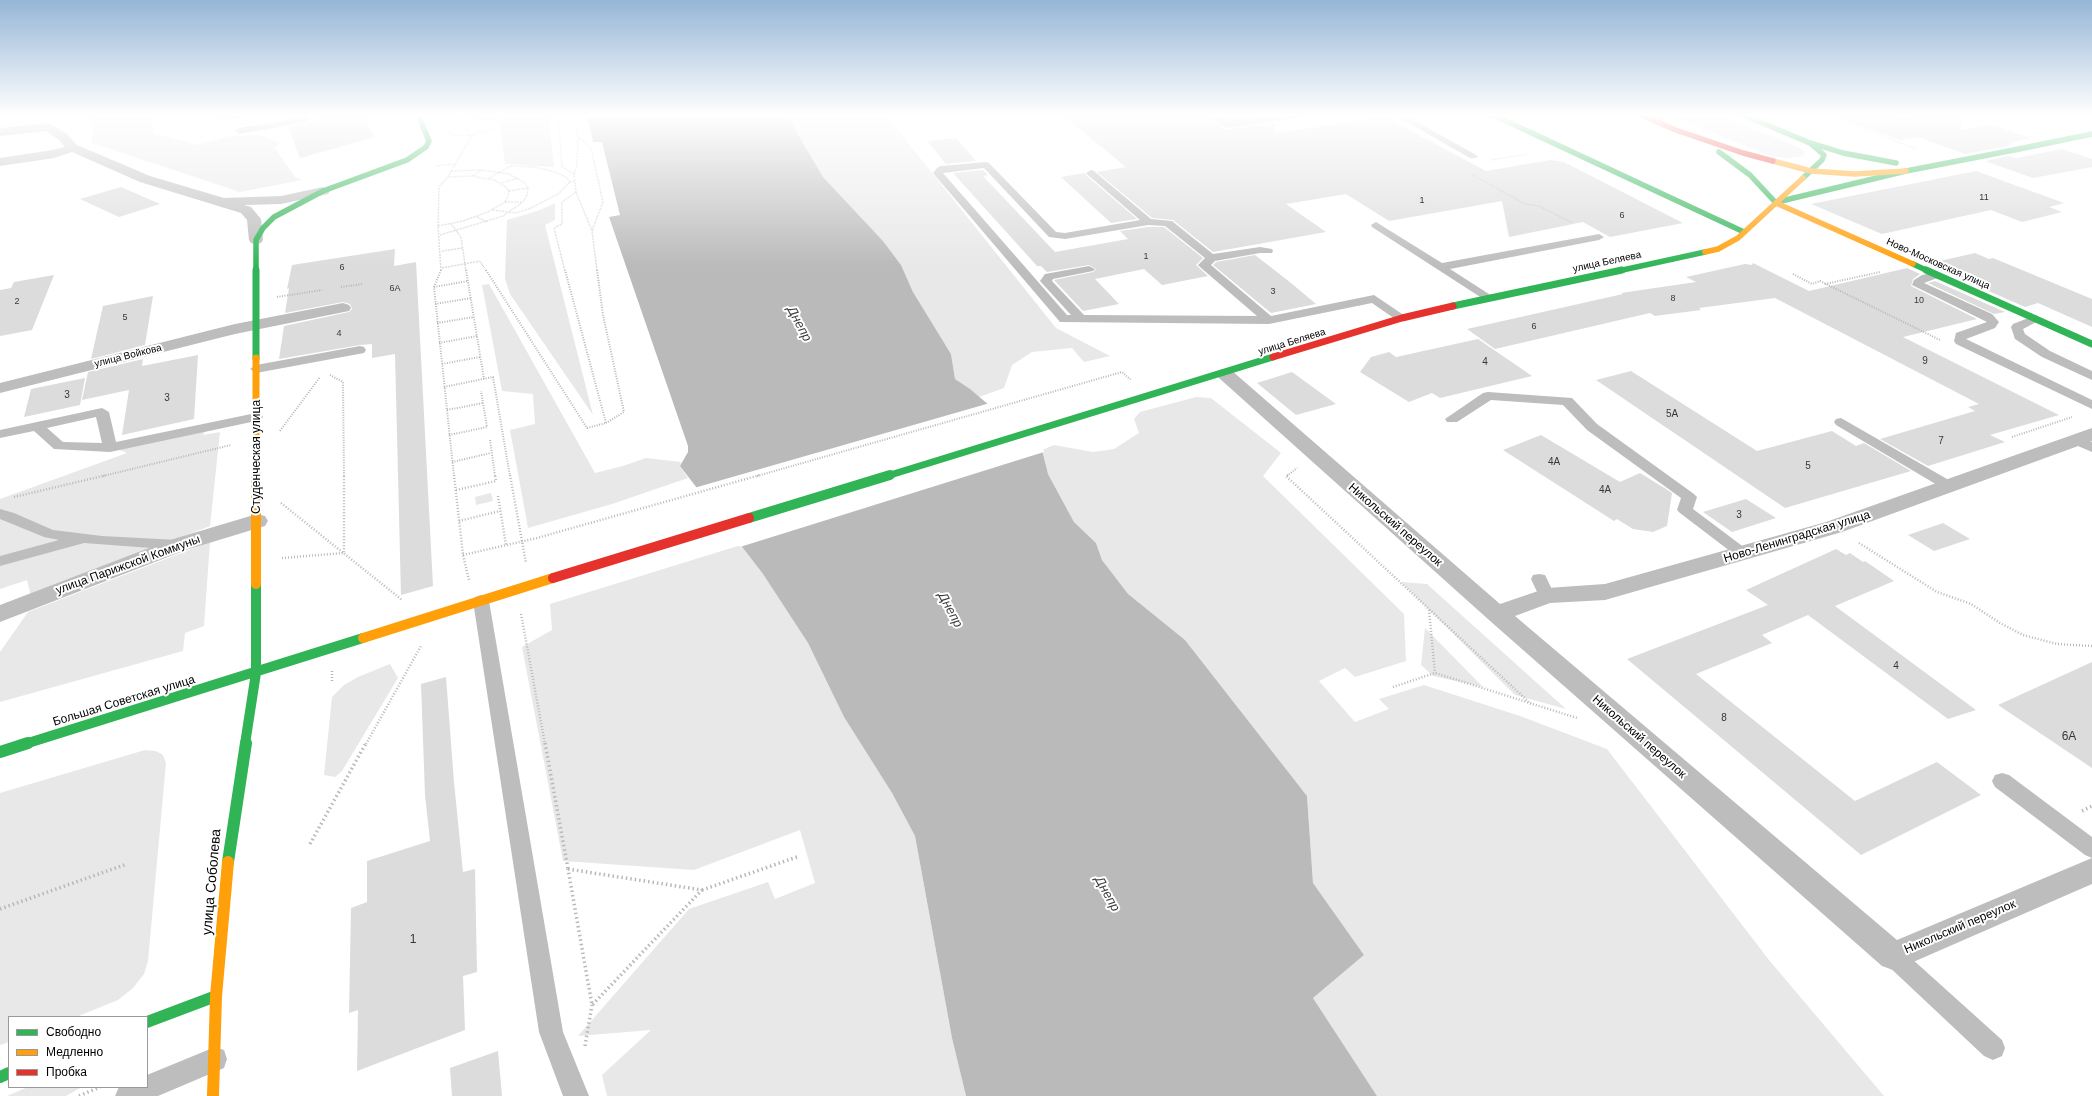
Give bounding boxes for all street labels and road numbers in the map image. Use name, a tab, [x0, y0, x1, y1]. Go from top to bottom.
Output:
street label: Ново-Московская улица	[1884, 236, 1992, 292]
street label: улица Беляева	[1572, 249, 1642, 275]
street label: улица Беляева	[1257, 326, 1327, 358]
street label: улица Войкова	[93, 342, 163, 370]
street label: Студенческая улица	[250, 400, 264, 514]
street label: Никольский переулок	[1345, 480, 1445, 570]
street label: Ново-Ленинградская улица	[1722, 508, 1872, 566]
street label: улица Парижской Коммуны	[54, 532, 202, 598]
street label: Большая Советская улица	[51, 672, 197, 730]
street label: Никольский переулок	[1589, 692, 1689, 782]
street label: улица Соболева	[199, 828, 225, 936]
street label: Никольский переулок	[1902, 897, 2018, 957]

